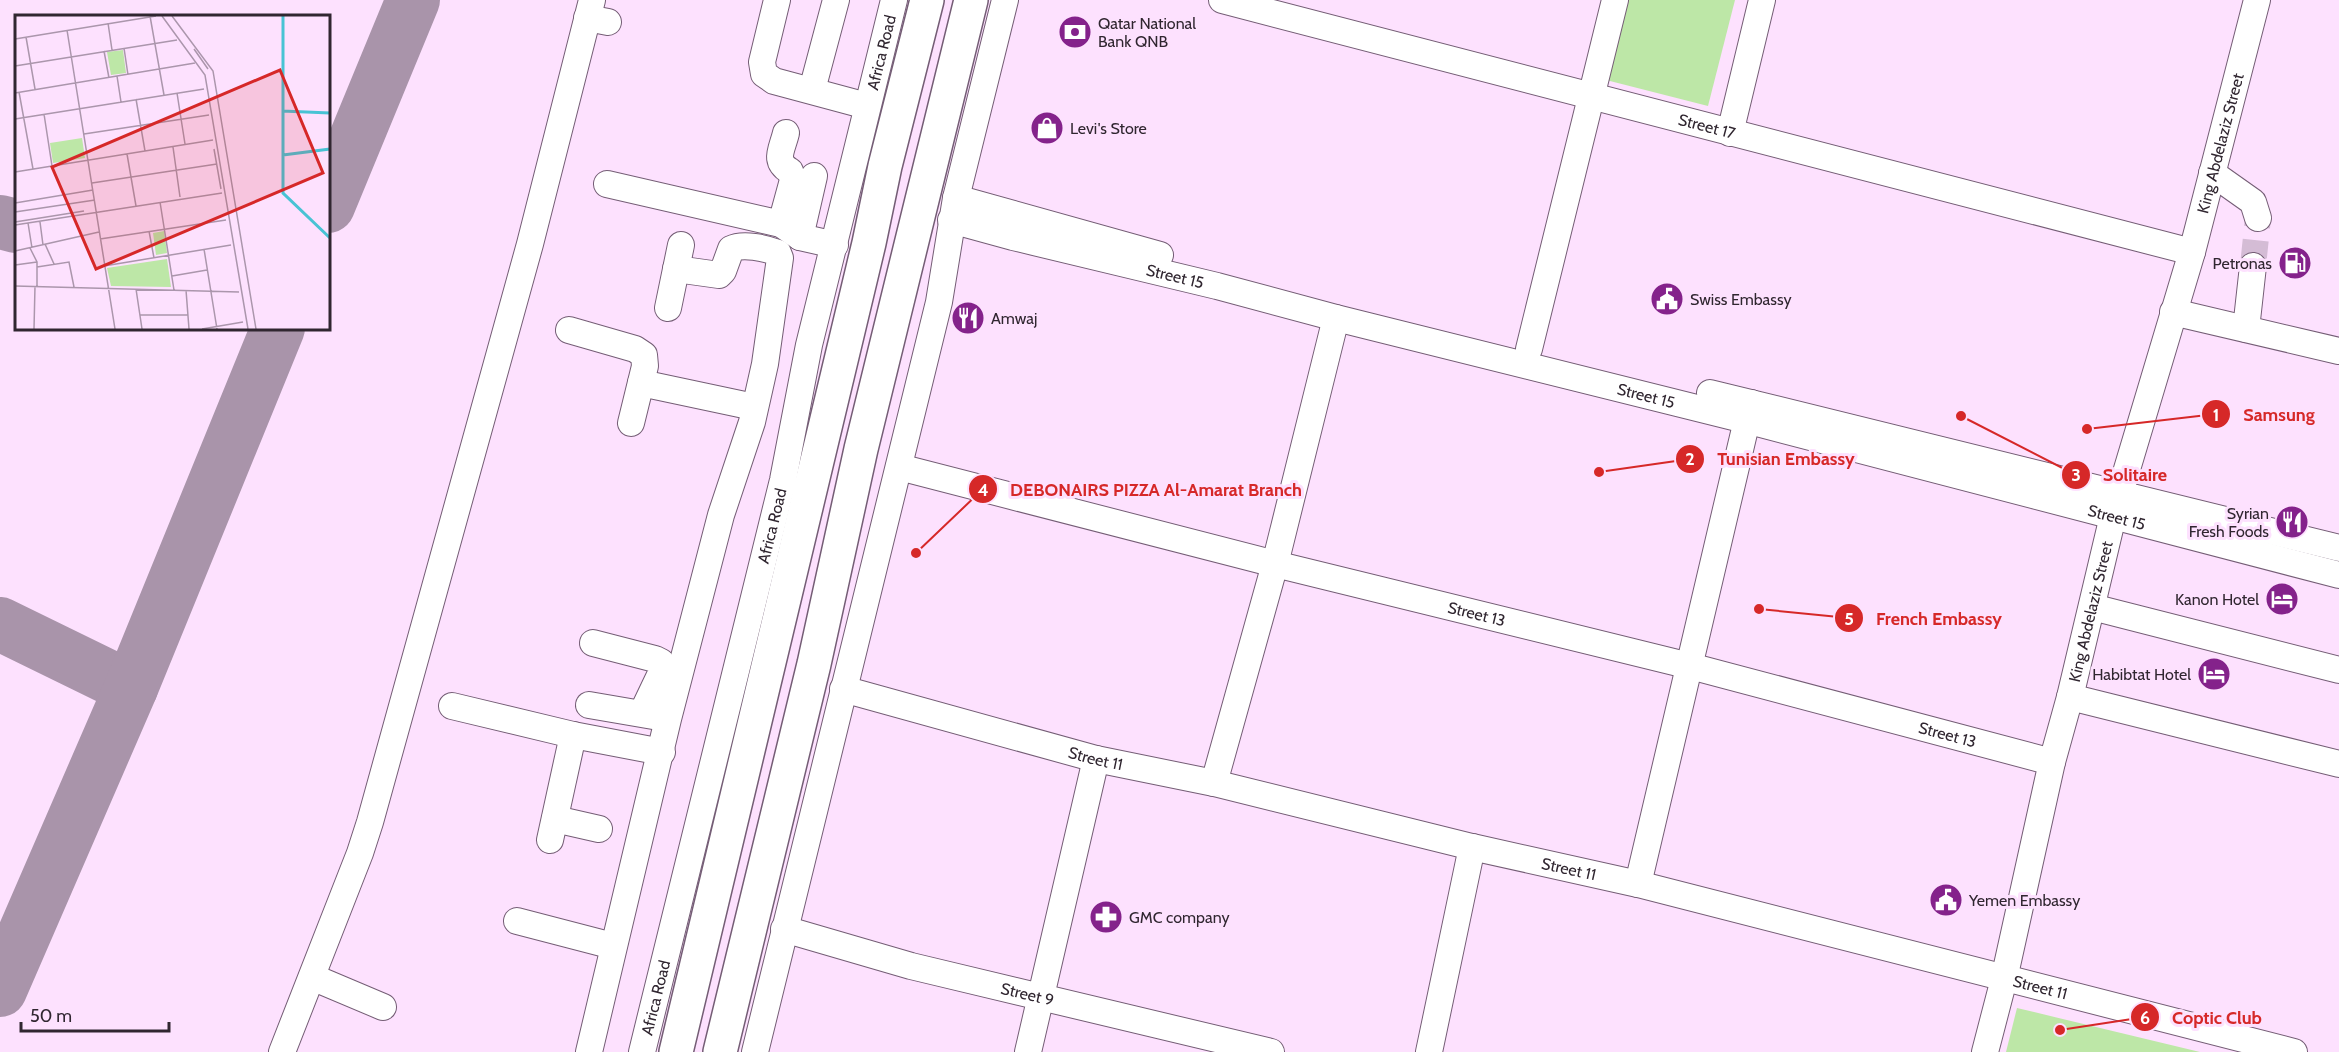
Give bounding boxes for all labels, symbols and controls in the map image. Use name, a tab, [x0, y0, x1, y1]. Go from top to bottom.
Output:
street label: Africa Road	[863, 13, 899, 92]
bank icon: Qatar National Bank QNB	[1057, 14, 1093, 50]
place label: Qatar National Bank QNB	[1098, 14, 1196, 51]
inset map	[15, 15, 330, 330]
street label: King Abdelaziz Street	[2193, 71, 2247, 215]
street label: Street 17	[1676, 109, 1737, 142]
shop icon: Levi's Store	[1029, 110, 1065, 146]
place label: Levi's Store	[1070, 119, 1147, 138]
fuel station icon: Petronas	[2277, 245, 2313, 281]
place label: Petronas	[2213, 254, 2272, 273]
street label: Street 15	[1144, 260, 1206, 292]
public building icon: Swiss Embassy	[1649, 281, 1685, 317]
place label: Swiss Embassy	[1690, 290, 1792, 309]
restaurant icon: Amwaj	[950, 300, 986, 336]
place label: Amwaj	[991, 309, 1037, 328]
street label: Street 15	[1615, 379, 1677, 412]
callout: Samsung	[2201, 396, 2327, 432]
text: 1	[2213, 404, 2219, 426]
text: Samsung	[2243, 404, 2315, 426]
callout: Tunisian Embassy	[1675, 441, 1867, 477]
text: 2	[1685, 448, 1695, 470]
text: Tunisian Embassy	[1717, 448, 1855, 470]
callout: Solitaire	[2061, 457, 2179, 493]
text: 3	[2071, 464, 2081, 486]
text: Solitaire	[2103, 464, 2167, 486]
callout: DEBONAIRS PIZZA Al-Amarat Branch	[968, 471, 1314, 507]
text: 4	[977, 479, 989, 501]
text: DEBONAIRS PIZZA Al-Amarat Branch	[1010, 479, 1302, 501]
street label: Africa Road	[753, 486, 790, 565]
street label: Street 15	[2086, 500, 2147, 534]
place label: Syrian Fresh Foods	[2189, 504, 2269, 541]
restaurant icon: Syrian Fresh Foods	[2274, 504, 2310, 540]
street label: King Abdelaziz Street	[2064, 539, 2116, 684]
hotel icon: Kanon Hotel	[2264, 581, 2300, 617]
place label: Kanon Hotel	[2175, 590, 2259, 609]
street label: Street 13	[1446, 597, 1507, 630]
callout: French Embassy	[1834, 600, 2014, 636]
text: 5	[1844, 608, 1854, 630]
text: French Embassy	[1876, 608, 2002, 630]
hotel icon: Habibtat Hotel	[2196, 656, 2232, 692]
place label: Habibtat Hotel	[2092, 665, 2191, 684]
street label: Street 13	[1917, 718, 1978, 751]
street label: Street 11	[1066, 742, 1124, 774]
street label: Street 11	[1540, 853, 1598, 884]
public building icon: Yemen Embassy	[1928, 882, 1964, 918]
place label: Yemen Embassy	[1968, 891, 2080, 910]
pharmacy icon: GMC company	[1088, 899, 1124, 935]
place label: GMC company	[1129, 908, 1230, 927]
street label: Africa Road	[637, 958, 674, 1037]
street label: Street 11	[2011, 971, 2069, 1003]
street label: Street 9	[999, 978, 1056, 1009]
scale bar	[21, 995, 170, 1033]
callout: Coptic Club	[2130, 999, 2274, 1035]
text: 50 m	[30, 1005, 72, 1027]
text: 6	[2140, 1007, 2150, 1029]
text: Coptic Club	[2172, 1007, 2262, 1029]

